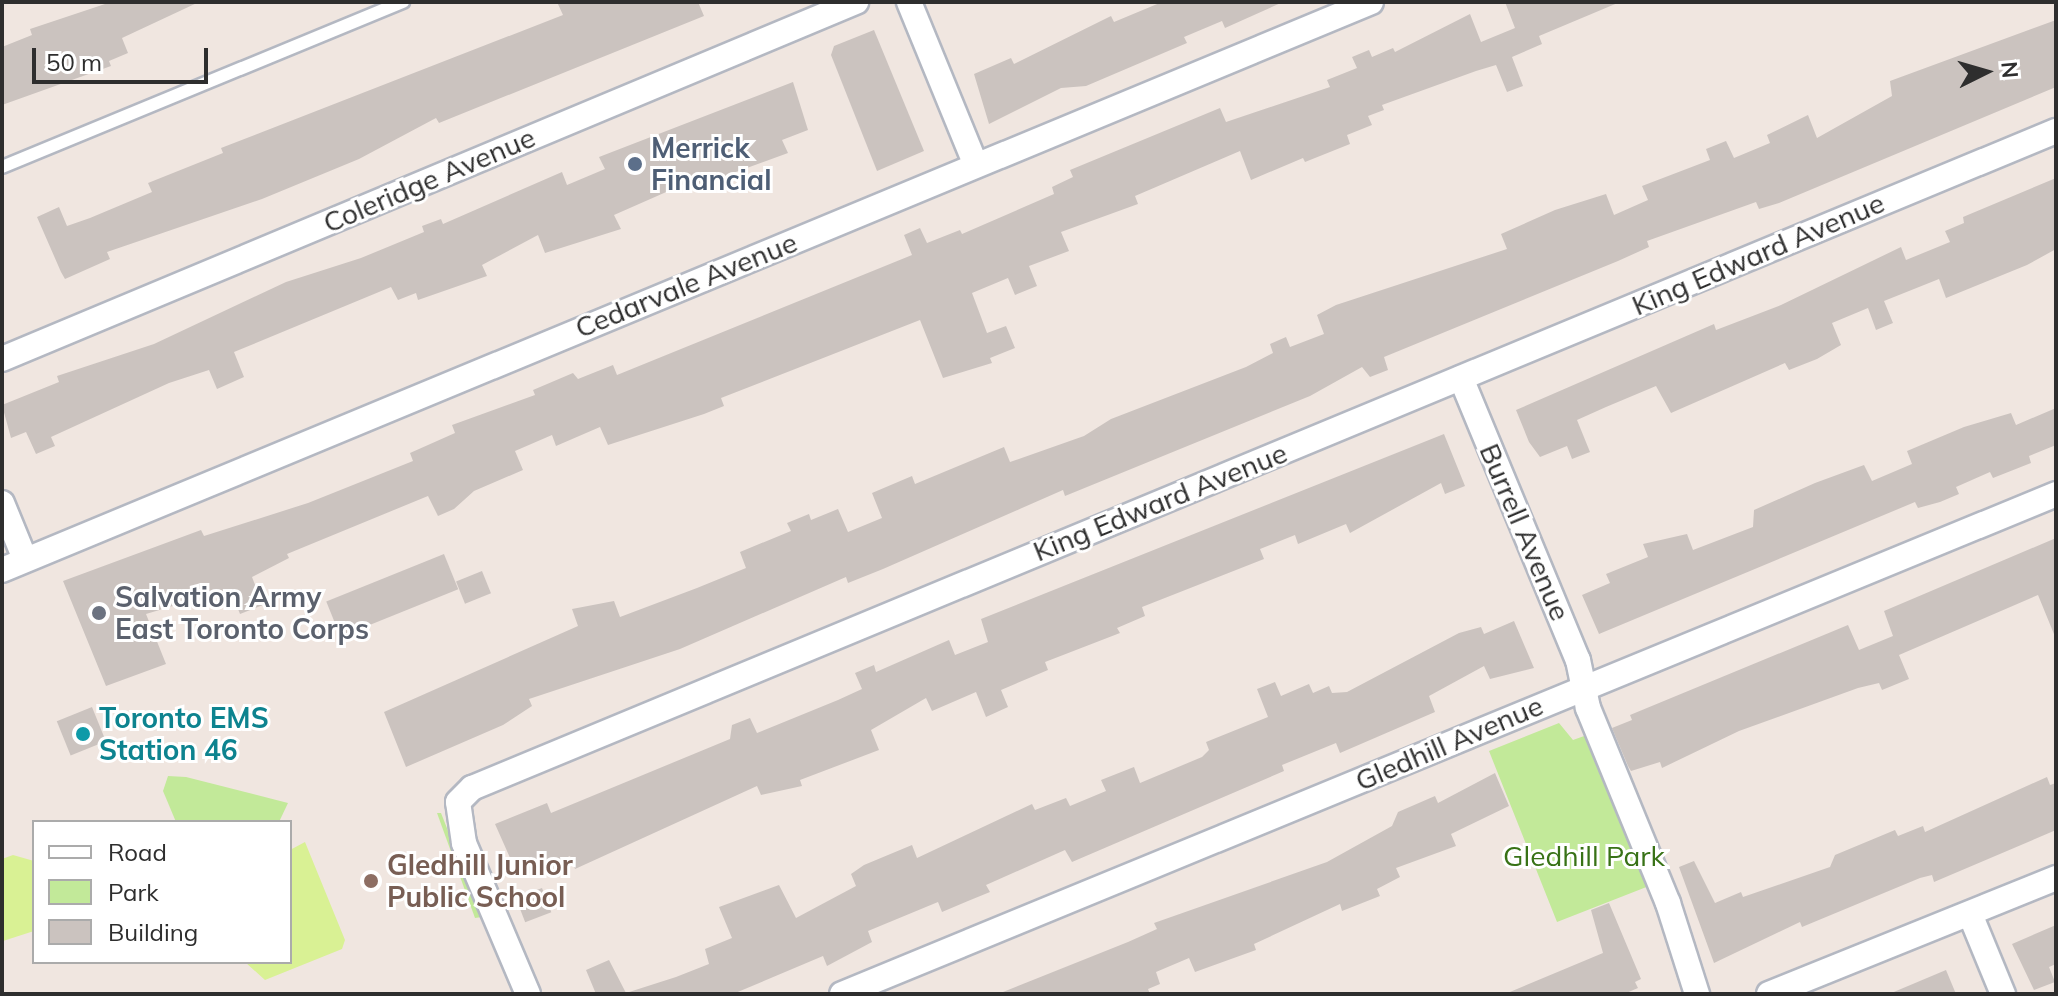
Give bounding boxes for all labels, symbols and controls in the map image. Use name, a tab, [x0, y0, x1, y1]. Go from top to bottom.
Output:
scale bar	[36, 32, 212, 82]
north arrow	[1946, 32, 2026, 112]
text: 50 m	[46, 47, 102, 77]
text: N	[1995, 60, 2025, 79]
street label: Coleridge Avenue	[318, 120, 540, 240]
place label: Merrick Financial	[651, 131, 772, 197]
marker: Merrick Financial	[626, 155, 644, 173]
street label: King Edward Avenue	[1627, 186, 1889, 322]
street label: Cedarvale Avenue	[570, 225, 802, 345]
street label: King Edward Avenue	[1028, 436, 1292, 568]
street label: Burrell Avenue	[1473, 439, 1577, 625]
place label: Salvation Army East Toronto Corps	[115, 580, 369, 646]
marker: Salvation Army East Toronto Corps	[90, 604, 108, 622]
street label: Gledhill Avenue	[1350, 688, 1548, 798]
place label: Toronto EMS Station 46	[99, 701, 269, 767]
marker: Toronto EMS Station 46	[74, 725, 92, 743]
legend	[32, 820, 292, 964]
text: Road	[108, 837, 167, 867]
park label: Gledhill Park	[1503, 839, 1665, 873]
place label: Gledhill Junior Public School	[387, 848, 573, 914]
marker: Gledhill Junior Public School	[362, 872, 380, 890]
text: Park	[108, 877, 159, 907]
text: Building	[108, 917, 198, 947]

